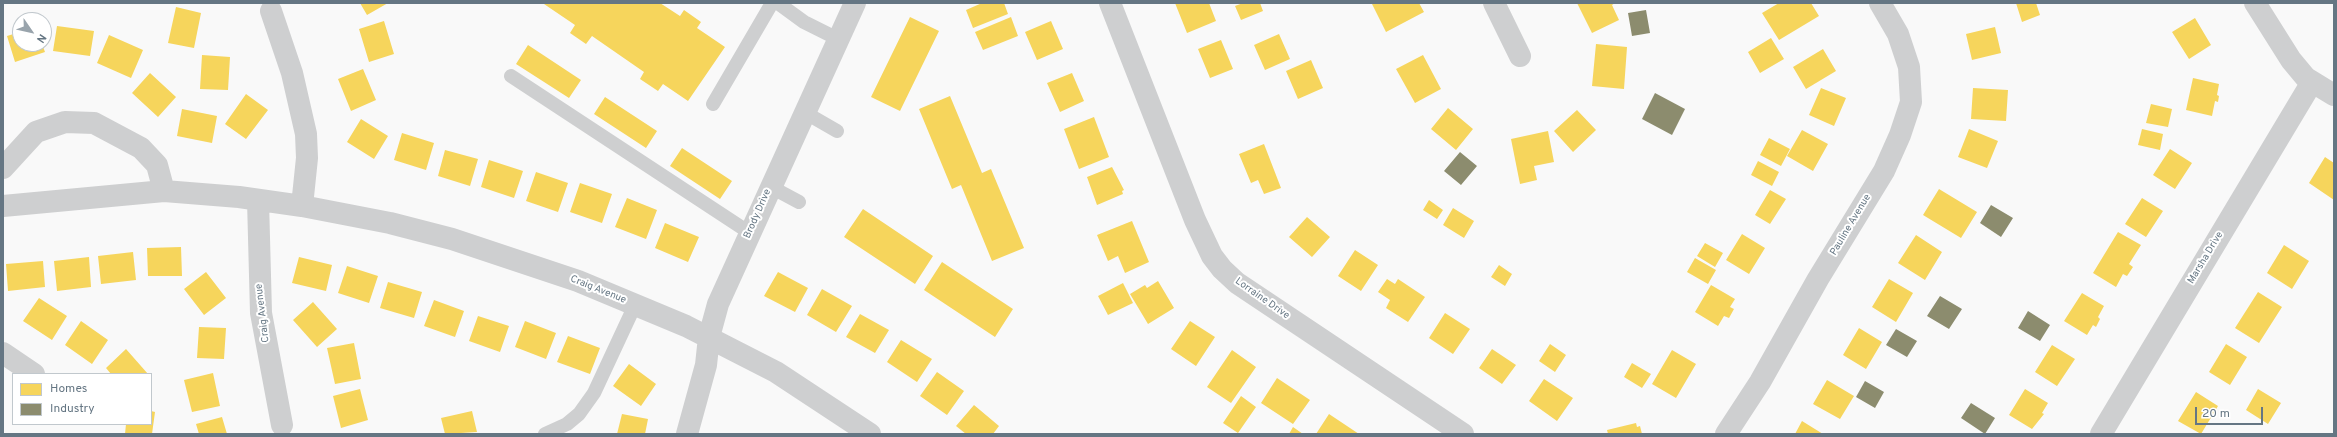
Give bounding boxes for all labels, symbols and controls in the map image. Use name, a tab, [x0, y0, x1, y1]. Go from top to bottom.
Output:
north arrow	[12, 12, 52, 52]
text: N	[33, 31, 49, 45]
street label: Brody Drive	[742, 187, 774, 241]
street label: Pauline Avenue	[1828, 192, 1874, 258]
street label: Marsha Drive	[2186, 230, 2226, 286]
street label: Craig Avenue	[568, 273, 628, 307]
street label: Lorraine Drive	[1232, 276, 1292, 322]
street label: Craig Avenue	[253, 283, 273, 343]
legend	[12, 373, 152, 425]
text: Homes	[50, 381, 87, 397]
scale bar	[2197, 399, 2265, 425]
text: Industry	[50, 401, 95, 417]
text: 20 m	[2202, 406, 2230, 422]

